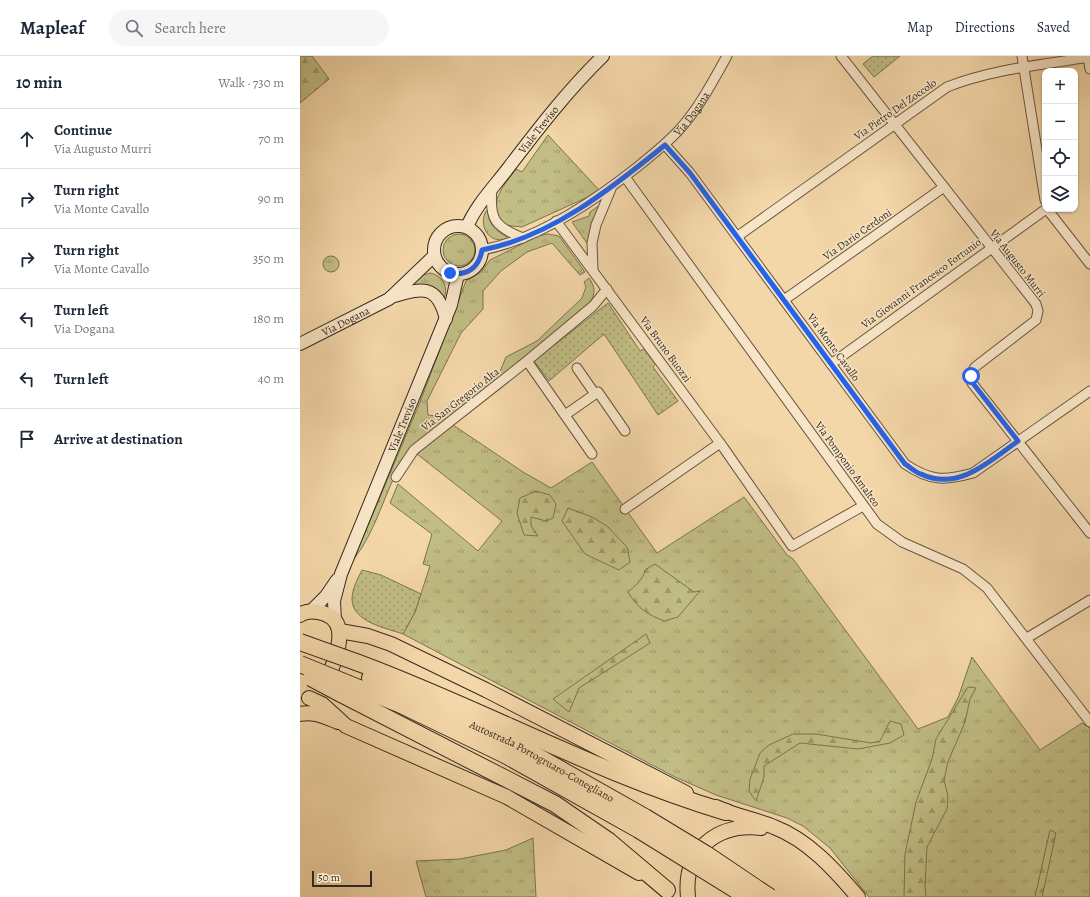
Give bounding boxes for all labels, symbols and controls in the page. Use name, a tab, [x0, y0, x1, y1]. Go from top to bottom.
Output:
search box	[109, 10, 389, 46]
text: Mapleaf	[20, 15, 85, 41]
icon: search	[123, 17, 145, 39]
text: Search here	[155, 18, 226, 38]
text: Map	[907, 18, 933, 37]
text: Directions	[955, 18, 1015, 37]
text: Saved	[1037, 18, 1070, 37]
map controls	[1042, 68, 1078, 212]
button: +	[1042, 68, 1078, 104]
text: 10 min	[16, 71, 62, 94]
text: Walk · 730 m	[218, 74, 284, 91]
street label: Via Pietro Del Zoccolo	[850, 75, 940, 144]
street label: Via Dogana	[670, 88, 713, 140]
street label: Viale Treviso	[514, 102, 563, 158]
button: −	[1042, 104, 1078, 140]
text: Continue	[54, 120, 112, 140]
icon: ahead	[16, 128, 38, 150]
text: 70 m	[258, 130, 284, 147]
text: Via Augusto Murri	[54, 140, 152, 157]
button: locate	[1042, 140, 1078, 176]
button: layers	[1042, 176, 1078, 212]
text: Turn right	[54, 180, 119, 200]
icon: right	[16, 188, 38, 210]
text: 90 m	[258, 190, 284, 207]
text: Via Monte Cavallo	[54, 200, 149, 217]
street label: Via Dario Cerdoni	[819, 205, 895, 264]
street label: Via Augusto Murri	[986, 225, 1049, 300]
street label: Via Giovanni Francesco Fortunio	[857, 234, 985, 333]
text: Turn right	[54, 240, 119, 260]
icon: right	[16, 248, 38, 270]
text: 350 m	[253, 250, 284, 267]
text: Via Monte Cavallo	[54, 260, 149, 277]
route end	[441, 264, 459, 282]
text: Turn left	[54, 300, 109, 320]
street label: Via Dogana	[318, 303, 373, 340]
icon: left	[16, 308, 38, 330]
text: 180 m	[253, 310, 284, 327]
street label: Via Monte Cavallo	[803, 310, 864, 385]
street label: Via Bruno Buozzi	[636, 312, 695, 385]
text: Via Dogana	[54, 320, 115, 337]
street label: Via San Gregorio Alta	[417, 364, 503, 435]
route start	[962, 367, 980, 385]
icon: left	[16, 368, 38, 390]
text: Turn left	[54, 369, 109, 389]
text: 40 m	[258, 370, 284, 387]
street label: Viale Treviso	[384, 395, 420, 455]
street label: Via Pomponio Amalteo	[811, 418, 884, 510]
icon: arrive	[16, 428, 38, 450]
text: Arrive at destination	[54, 429, 183, 449]
street label: Autostrada Portogruaro-Conegliano	[466, 716, 617, 806]
scale bar	[312, 869, 372, 888]
text: 50 m	[318, 870, 340, 885]

